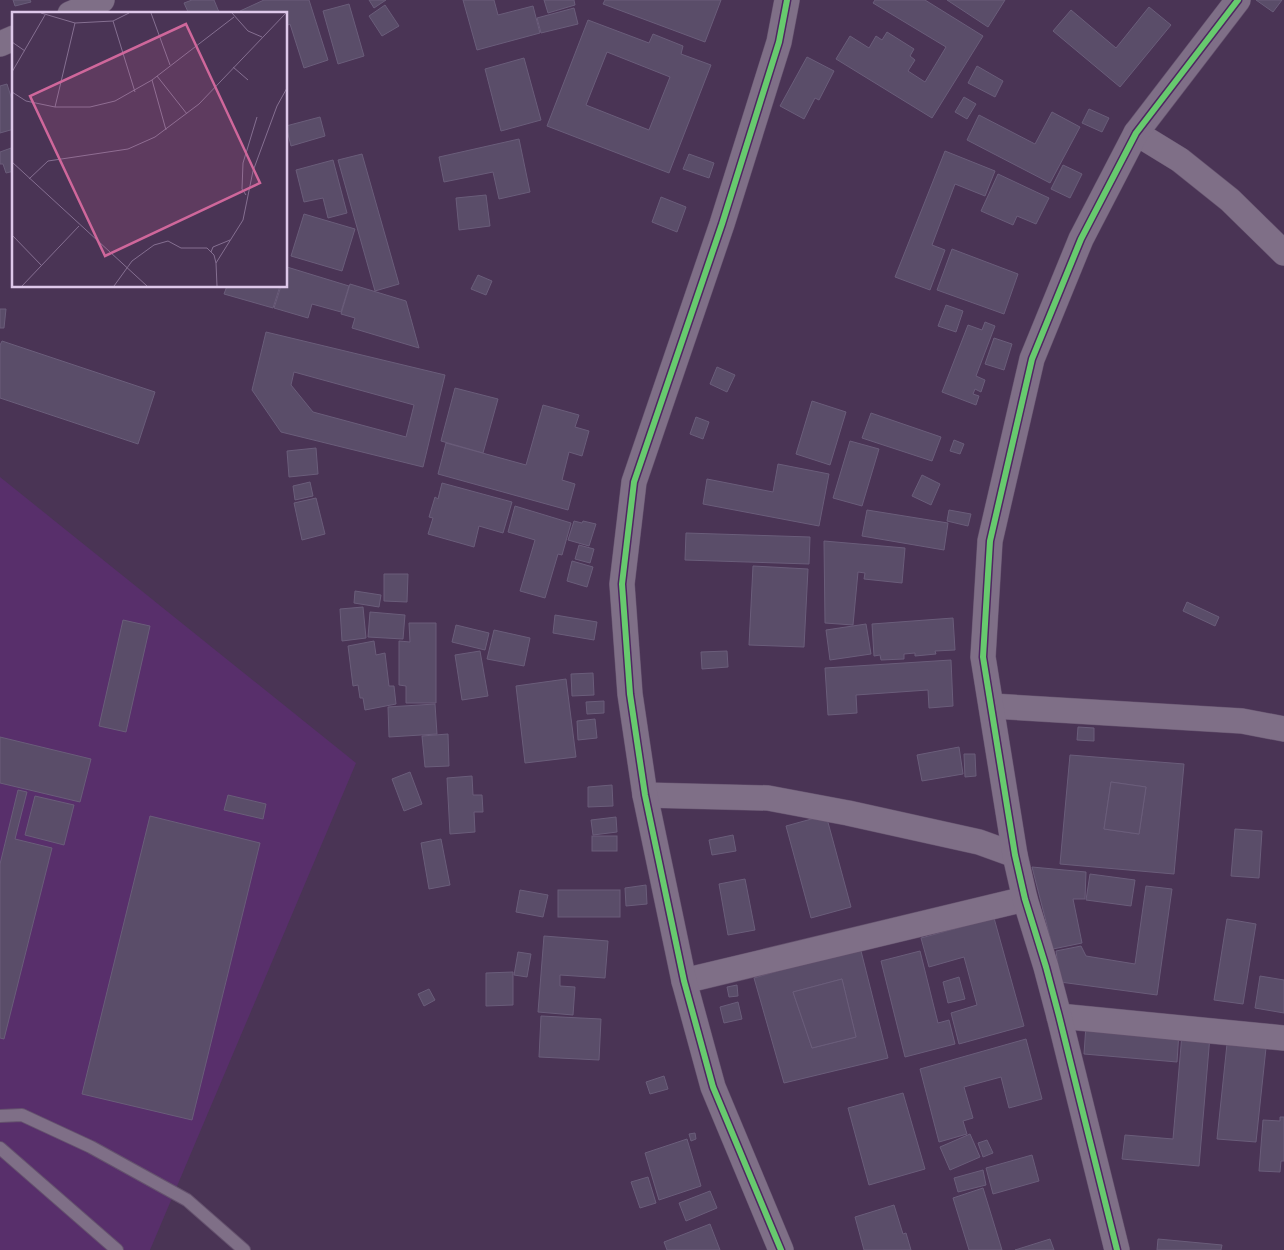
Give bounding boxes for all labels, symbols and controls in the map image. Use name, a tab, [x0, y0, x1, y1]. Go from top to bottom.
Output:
inset map	[12, 12, 288, 288]

